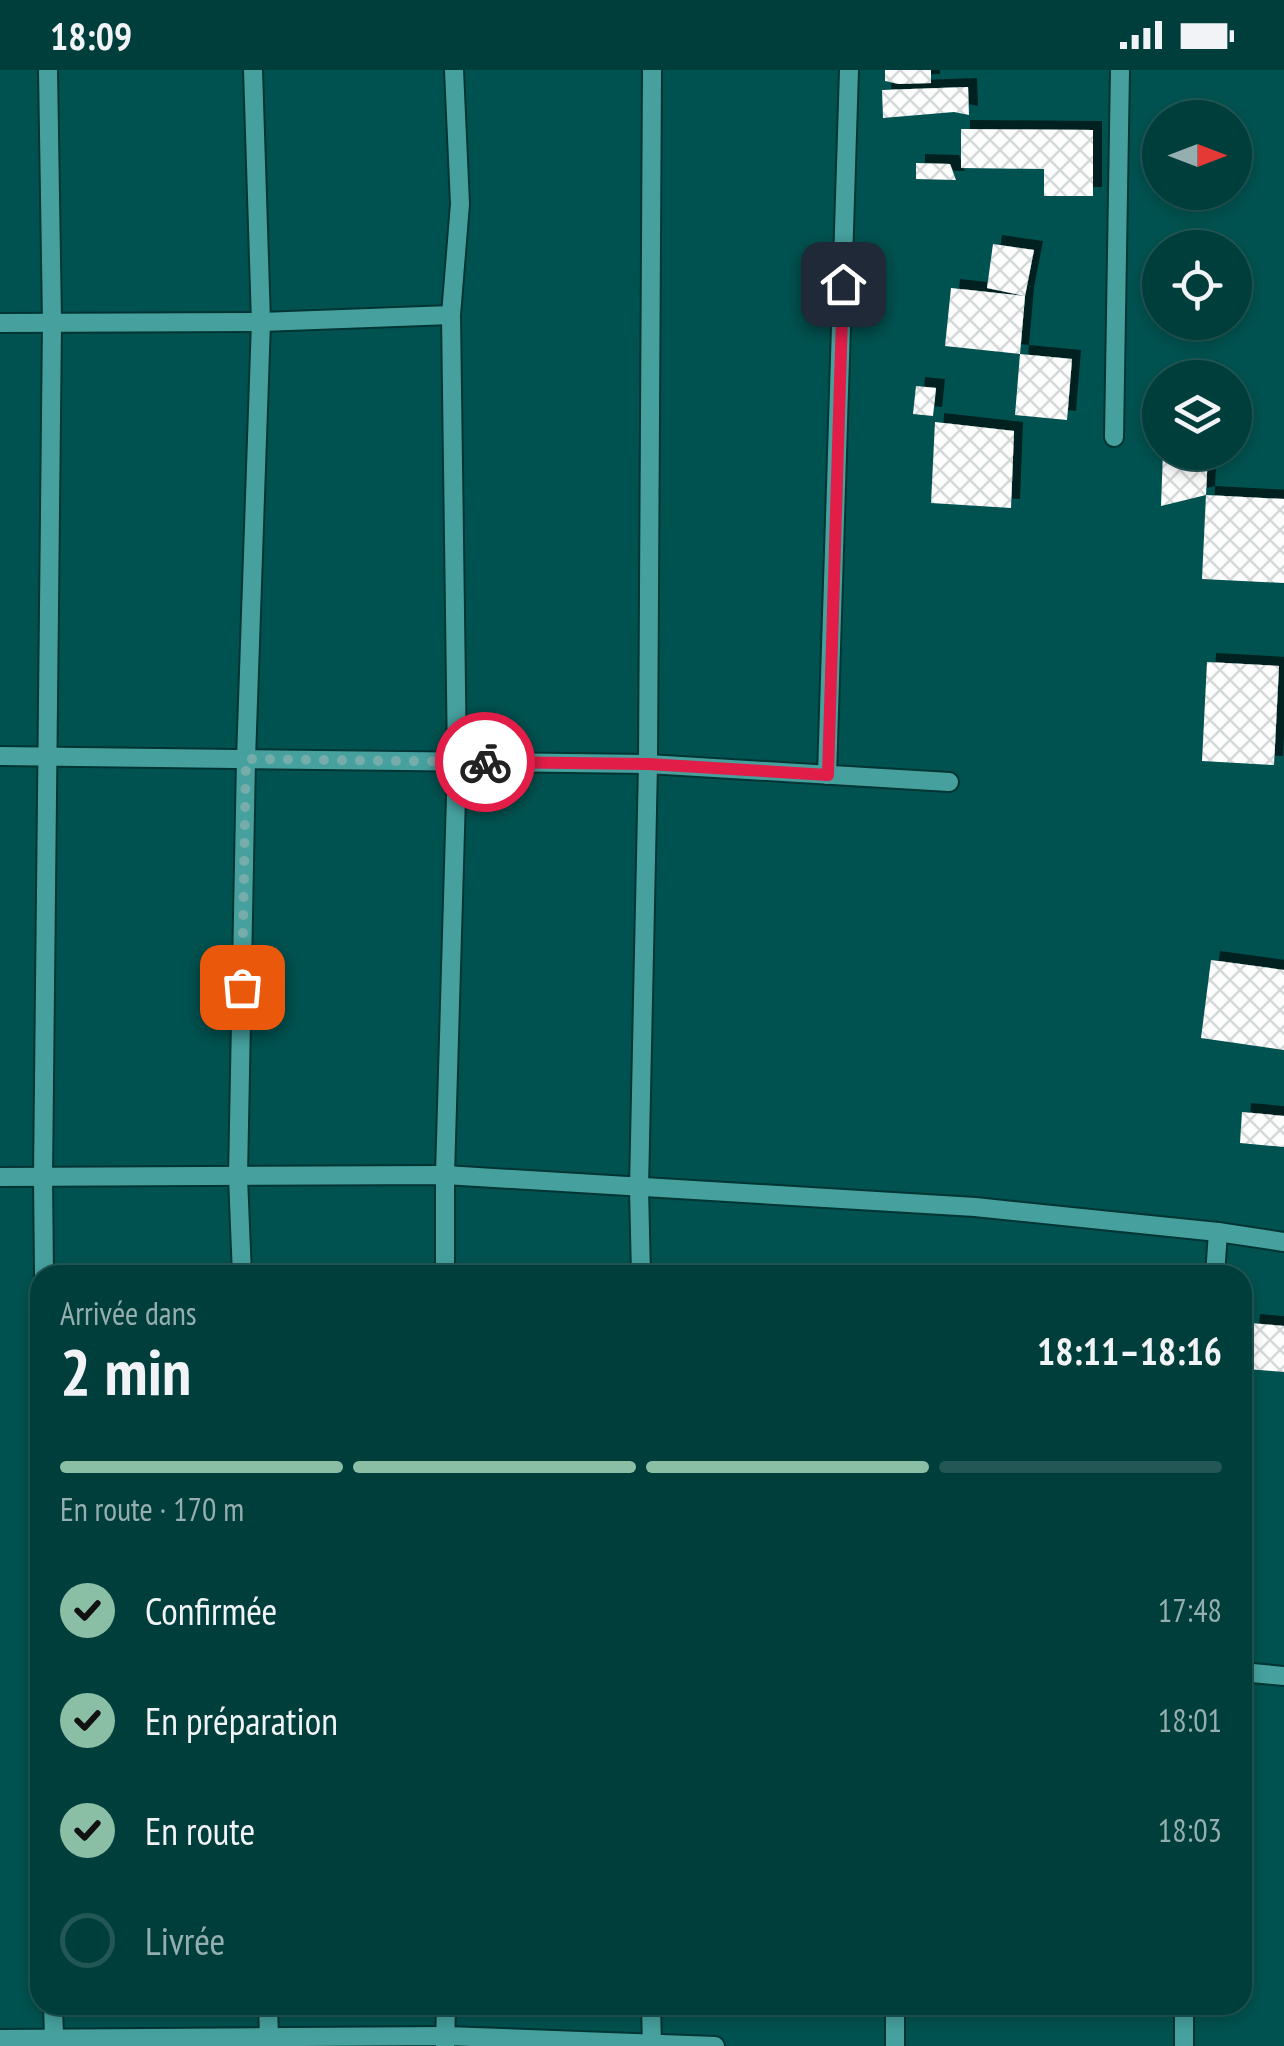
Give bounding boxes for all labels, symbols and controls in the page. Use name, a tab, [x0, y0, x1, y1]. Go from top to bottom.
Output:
text: 18:09	[50, 11, 132, 60]
north arrow	[1142, 100, 1252, 210]
map controls	[1142, 100, 1252, 470]
button: locate	[1142, 230, 1252, 340]
pin	[801, 242, 886, 327]
icon: home	[816, 257, 871, 312]
button: layers	[1142, 360, 1252, 470]
courier	[435, 712, 535, 812]
icon: bike	[458, 735, 513, 790]
pin	[200, 945, 285, 1030]
icon: bag	[215, 960, 270, 1015]
text: Arrivée dans	[60, 1292, 197, 1334]
text: 18:11–18:16	[1037, 1326, 1222, 1375]
text: 2 min	[60, 1329, 191, 1413]
text: En route · 170 m	[60, 1488, 244, 1530]
icon: check	[60, 1583, 115, 1638]
text: Confirmée	[145, 1586, 277, 1635]
text: 17:48	[1158, 1589, 1222, 1631]
icon: check	[60, 1693, 115, 1748]
text: En préparation	[145, 1696, 338, 1745]
text: 18:01	[1158, 1699, 1222, 1741]
icon: check	[60, 1803, 115, 1858]
text: En route	[145, 1806, 255, 1855]
text: 18:03	[1158, 1809, 1222, 1851]
text: Livrée	[145, 1916, 225, 1965]

